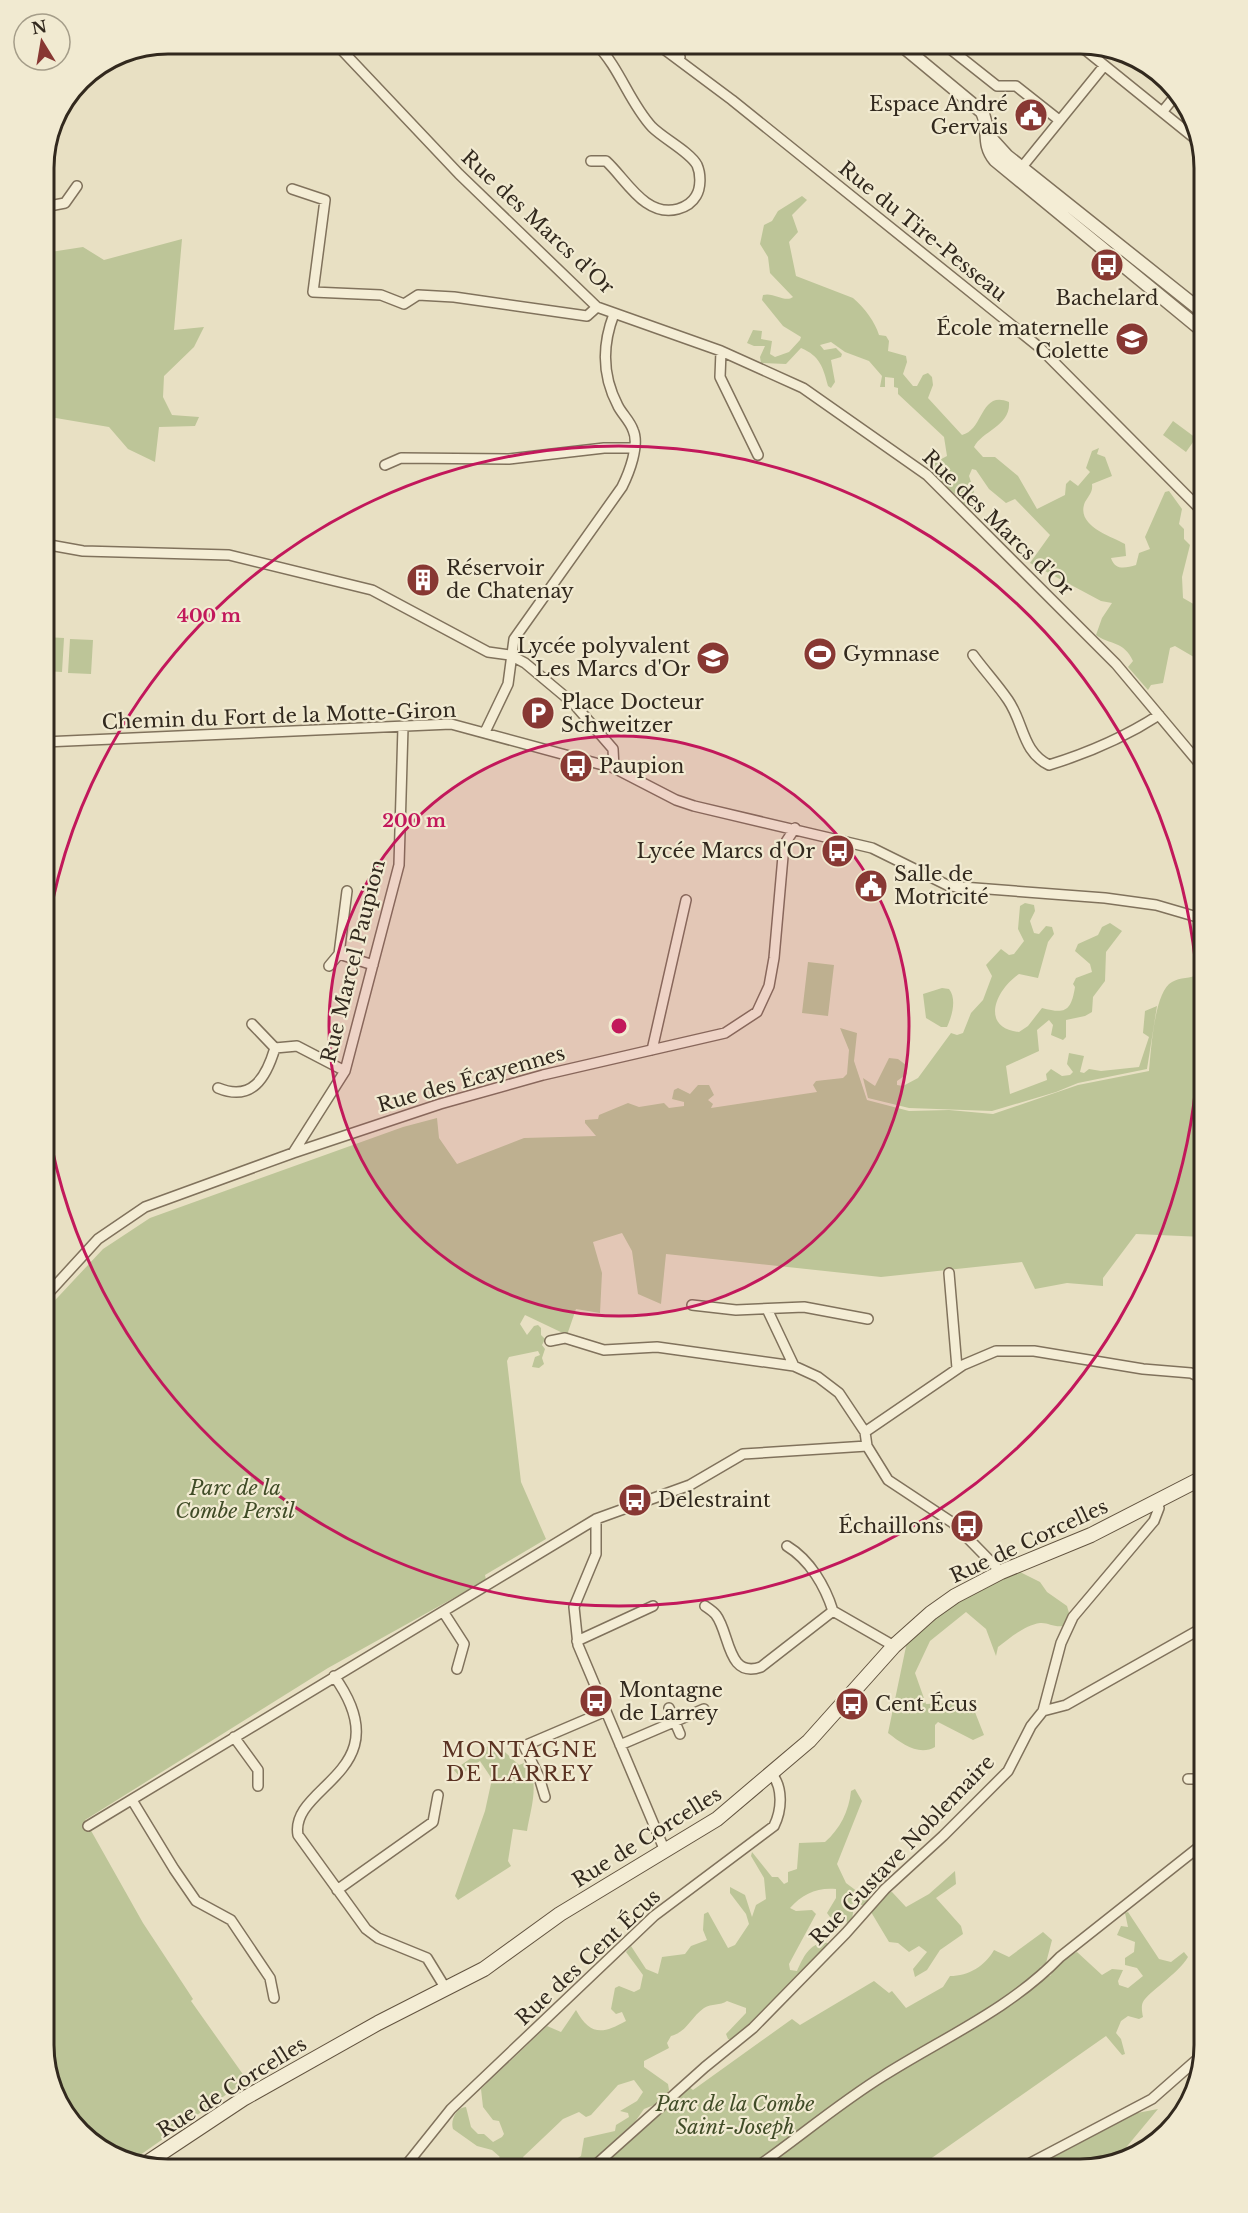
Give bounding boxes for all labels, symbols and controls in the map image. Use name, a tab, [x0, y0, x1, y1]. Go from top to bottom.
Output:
north arrow	[12, 12, 72, 72]
text: N	[30, 16, 48, 39]
place label: Espace André Gervais	[869, 92, 1008, 139]
public building icon: Espace André Gervais	[1013, 97, 1049, 133]
street label: Rue des Marcs d'Or	[457, 145, 620, 299]
street label: Rue du Tire-Pesseau	[834, 156, 1012, 306]
bus stop icon: Bachelard	[1089, 247, 1125, 283]
place label: Bachelard	[1056, 286, 1158, 310]
place label: École maternelle Colette	[936, 315, 1109, 363]
school or university icon: École maternelle Colette	[1114, 321, 1150, 357]
street label: Rue des Marcs d'Or	[918, 445, 1079, 601]
place label: Réservoir de Chatenay	[446, 556, 574, 603]
building icon: Réservoir de Chatenay	[405, 562, 441, 598]
text: 400 m	[177, 605, 241, 627]
place label: Lycée polyvalent Les Marcs d'Or	[517, 634, 690, 681]
sports icon: Gymnase	[802, 636, 838, 672]
school or university icon: Lycée polyvalent Les Marcs d'Or	[695, 640, 731, 676]
place label: Gymnase	[843, 642, 940, 666]
place label: Place Docteur Schweitzer	[561, 690, 704, 737]
parking icon: Place Docteur Schweitzer	[520, 695, 556, 731]
street label: Chemin du Fort de la Motte-Giron	[101, 698, 457, 734]
bus stop icon: Paupion	[558, 748, 594, 784]
place label: Paupion	[599, 754, 684, 778]
text: 200 m	[382, 810, 446, 832]
bus stop icon: Lycée Marcs d'Or	[820, 833, 856, 869]
place label: Lycée Marcs d'Or	[636, 839, 815, 863]
street label: Rue Marcel Paupion	[316, 857, 390, 1065]
place label: Salle de Motricité	[894, 862, 989, 909]
public building icon: Salle de Motricité	[853, 868, 889, 904]
centre of rings	[609, 1016, 629, 1036]
street label: Rue des Écayennes	[374, 1040, 568, 1117]
park label: Parc de la Combe Persil	[175, 1476, 296, 1523]
bus stop icon: Delestraint	[617, 1482, 653, 1518]
place label: Delestraint	[658, 1488, 771, 1512]
street label: Rue de Corcelles	[946, 1494, 1112, 1588]
bus stop icon: Échaillons	[949, 1508, 985, 1544]
place label: Échaillons	[838, 1513, 944, 1538]
place label: Montagne de Larrey	[619, 1678, 723, 1725]
bus stop icon: Montagne de Larrey	[578, 1683, 614, 1719]
bus stop icon: Cent Écus	[834, 1686, 870, 1722]
place label: Cent Écus	[875, 1691, 977, 1716]
district label: MONTAGNE DE LARREY	[442, 1737, 598, 1787]
street label: Rue Gustave Noblemaire	[805, 1750, 999, 1950]
street label: Rue de Corcelles	[568, 1781, 726, 1893]
street label: Rue des Cent Écus	[510, 1883, 665, 2030]
street label: Rue de Corcelles	[153, 2031, 311, 2143]
park label: Parc de la Combe Saint-Joseph	[655, 2092, 814, 2139]

